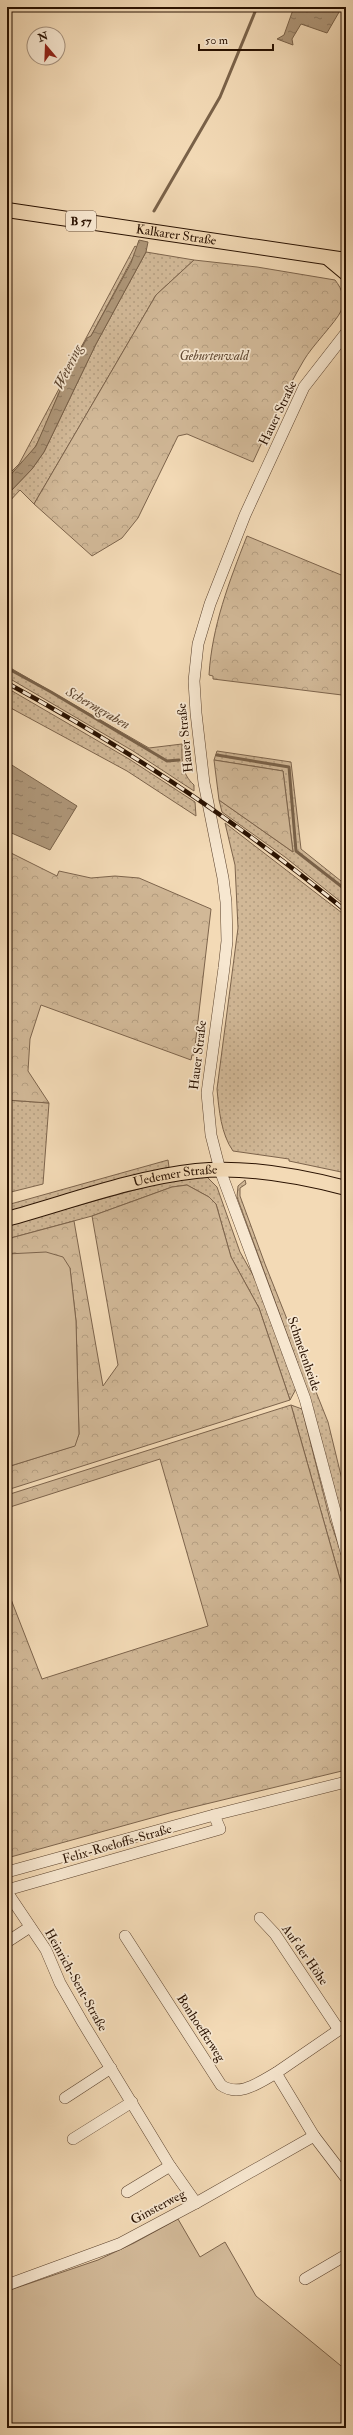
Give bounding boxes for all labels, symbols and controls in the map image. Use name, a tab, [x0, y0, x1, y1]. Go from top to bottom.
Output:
north arrow	[26, 26, 66, 66]
scale bar	[199, 26, 273, 52]
text: N	[35, 29, 51, 45]
text: 50 m	[205, 33, 229, 48]
road number: B 57	[66, 211, 96, 231]
street label: Kalkarer Straße	[135, 221, 218, 249]
water label: Wetering	[50, 341, 86, 392]
park label: Geburtenwald	[179, 348, 250, 364]
street label: Hauer Straße	[256, 378, 301, 448]
water label: Schermgraben	[62, 682, 133, 733]
street label: Hauer Straße	[173, 702, 197, 774]
street label: Hauer Straße	[186, 1019, 210, 1091]
street label: Uedemer Straße	[131, 1162, 218, 1190]
street label: Schmelenheide	[284, 1315, 324, 1394]
street label: Felix-Roeloffs-Straße	[60, 1821, 174, 1867]
street label: Auf der Höhe	[278, 1921, 332, 1989]
street label: Heinrich-Sent-Straße	[41, 1926, 111, 2035]
street label: Bonhoefferweg	[173, 1991, 229, 2065]
street label: Ginsterweg	[128, 2186, 189, 2228]

